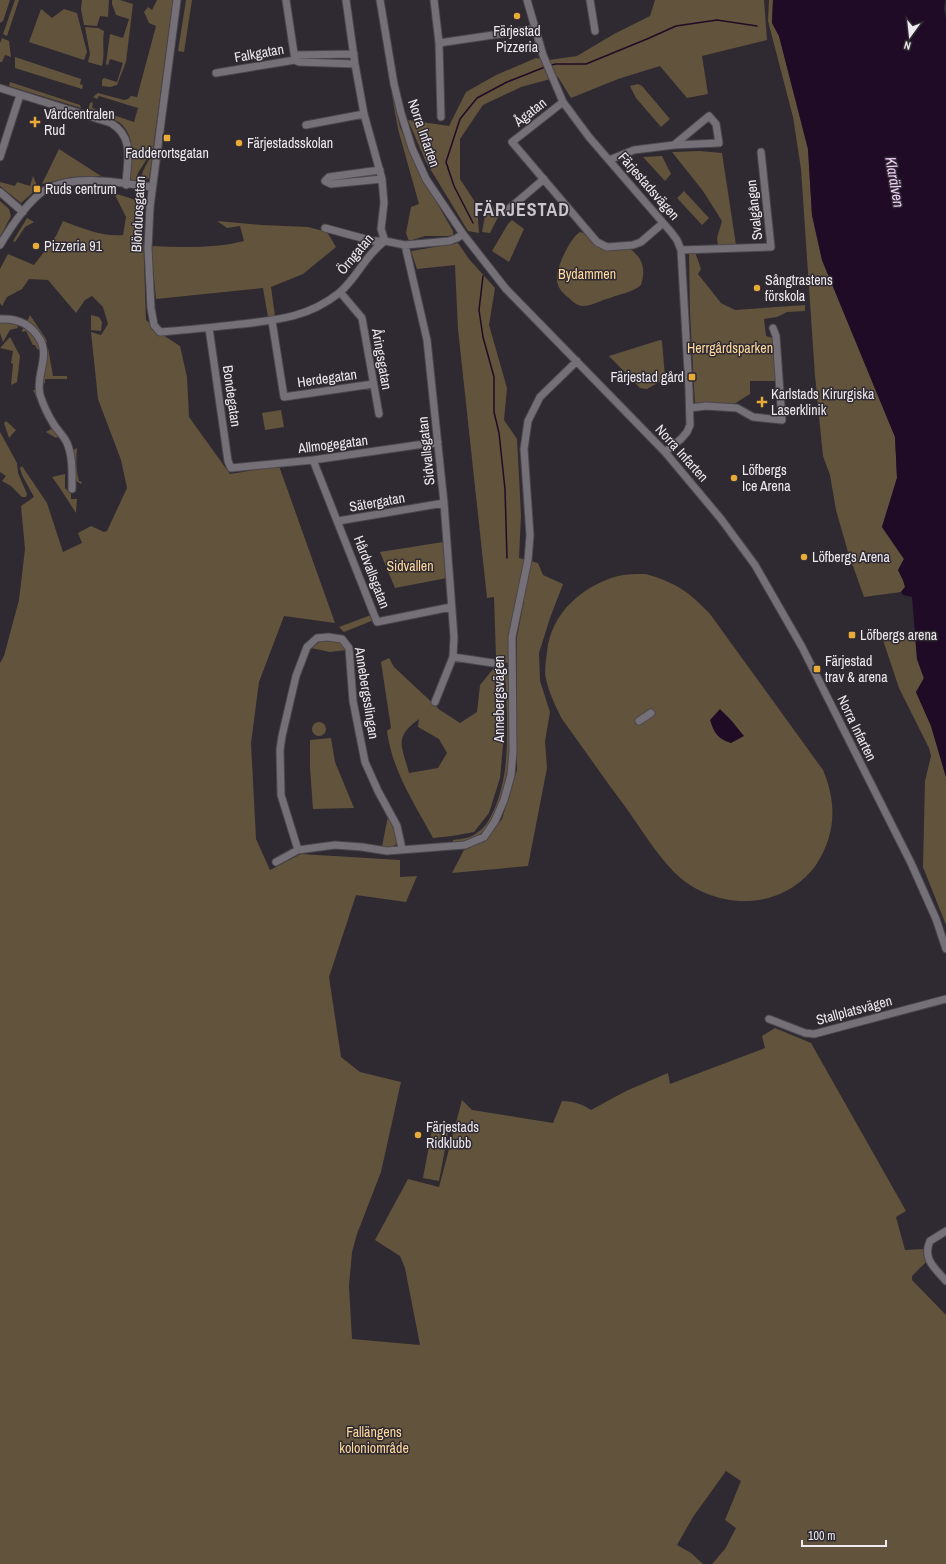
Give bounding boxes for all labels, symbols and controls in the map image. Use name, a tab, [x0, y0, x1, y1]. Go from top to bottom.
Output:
marker: Färjestad Pizzeria	[512, 11, 522, 21]
north arrow	[890, 16, 930, 56]
place label: Färjestad Pizzeria	[493, 22, 541, 56]
text: N	[902, 38, 912, 53]
street label: Falkgatan	[233, 40, 285, 66]
street label: Ågatan	[509, 94, 550, 131]
street label: Norra Infarten	[404, 97, 444, 169]
place label: Vårdcentralen Rud	[44, 105, 115, 139]
marker: Vårdcentralen Rud	[29, 116, 41, 128]
marker: Fadderortsgatan	[162, 133, 172, 143]
place label: Färjestadsskolan	[247, 134, 333, 152]
marker: Färjestadsskolan	[234, 138, 244, 148]
place label: Fadderortsgatan	[125, 144, 209, 162]
street label: Färjestadsvägen	[615, 148, 683, 224]
water label: Klarälven	[880, 155, 910, 209]
street label: Blönduosgatan	[127, 175, 149, 253]
street label: Svalgången	[742, 179, 766, 241]
place label: Ruds centrum	[45, 180, 116, 198]
marker: Ruds centrum	[32, 184, 42, 194]
district label: FÄRJESTAD	[474, 197, 570, 222]
street label: Örngatan	[333, 230, 377, 278]
place label: Pizzeria 91	[44, 237, 103, 255]
marker: Pizzeria 91	[31, 241, 41, 251]
park label: Bydammen	[558, 265, 616, 283]
place label: Sångtrastens förskola	[765, 271, 833, 305]
marker: Sångtrastens förskola	[752, 283, 762, 293]
street label: Åringsgatan	[368, 326, 396, 391]
park label: Herrgårdsparken	[687, 339, 773, 357]
street label: Bondegatan	[219, 364, 245, 428]
street label: Herdegatan	[296, 365, 358, 391]
place label: Färjestad gård	[611, 368, 684, 386]
marker: Färjestad gård	[687, 372, 697, 382]
place label: Karlstads Kirurgiska Laserklinik	[771, 385, 875, 419]
marker: Karlstads Kirurgiska Laserklinik	[756, 396, 768, 408]
street label: Sidvallsgatan	[413, 416, 439, 486]
street label: Norra Infarten	[652, 421, 712, 485]
street label: Allmogegatan	[296, 431, 369, 457]
place label: Löfbergs Ice Arena	[742, 461, 791, 495]
marker: Löfbergs Ice Arena	[729, 473, 739, 483]
street label: Sätergatan	[348, 488, 406, 516]
street label: Hårdvallsgatan	[350, 533, 394, 611]
place label: Löfbergs Arena	[812, 548, 890, 566]
marker: Löfbergs Arena	[799, 552, 809, 562]
park label: Sidvallen	[386, 557, 434, 575]
place label: Löfbergs arena	[860, 626, 938, 644]
marker: Löfbergs arena	[847, 630, 857, 640]
street label: Annebergsslingan	[351, 645, 383, 740]
place label: Färjestad trav & arena	[825, 652, 888, 686]
street label: Annebergsvägen	[490, 656, 508, 743]
marker: Färjestad trav & arena	[812, 664, 822, 674]
street label: Norra Infarten	[833, 692, 881, 764]
street label: Stallplatsvägen	[814, 991, 894, 1029]
place label: Färjestads Ridklubb	[426, 1118, 479, 1152]
marker: Färjestads Ridklubb	[413, 1130, 423, 1140]
park label: Fallängens koloniområde	[339, 1423, 409, 1457]
scale bar	[802, 1522, 886, 1548]
text: 100 m	[808, 1528, 835, 1544]

